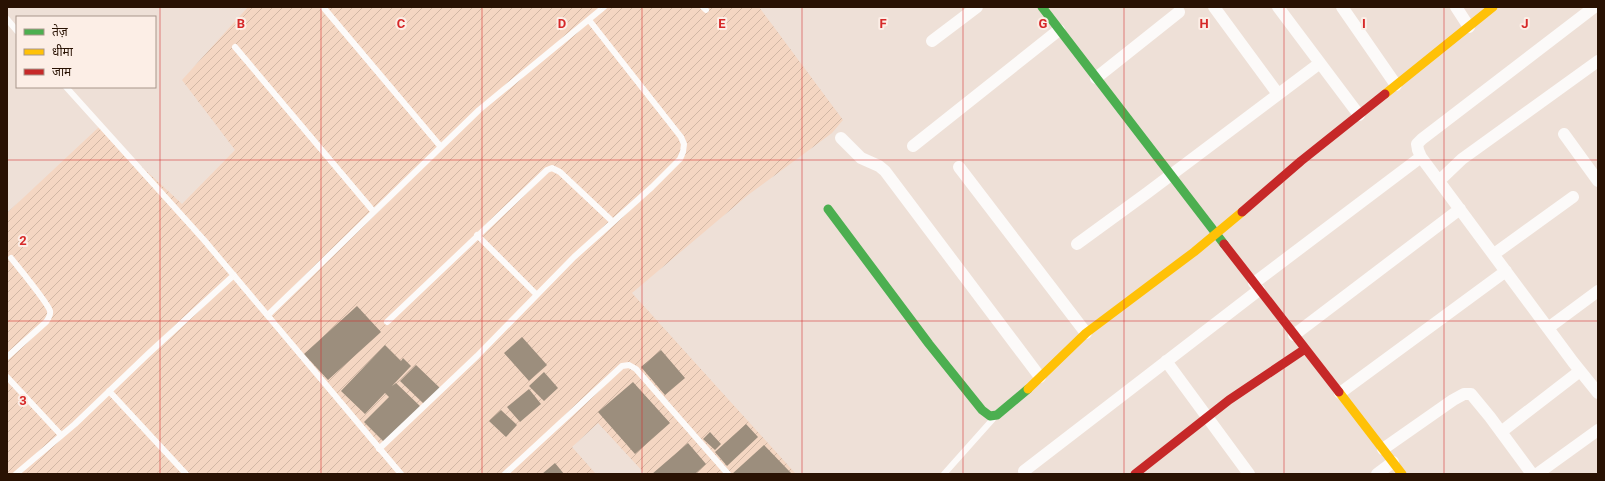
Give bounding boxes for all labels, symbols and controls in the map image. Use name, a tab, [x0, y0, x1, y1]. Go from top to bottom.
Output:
legend	[16, 16, 156, 88]
text: B	[237, 16, 245, 31]
text: C	[397, 16, 406, 31]
text: D	[558, 16, 566, 31]
text: E	[718, 16, 726, 31]
text: F	[879, 16, 887, 31]
text: G	[1039, 16, 1048, 31]
text: H	[1199, 16, 1209, 31]
text: I	[1362, 16, 1366, 31]
text: J	[1521, 16, 1529, 31]
text: तेज़	[52, 24, 69, 39]
text: धीमा	[52, 44, 74, 59]
text: जाम	[52, 65, 72, 79]
text: 2	[19, 233, 27, 248]
text: 3	[19, 393, 27, 408]

